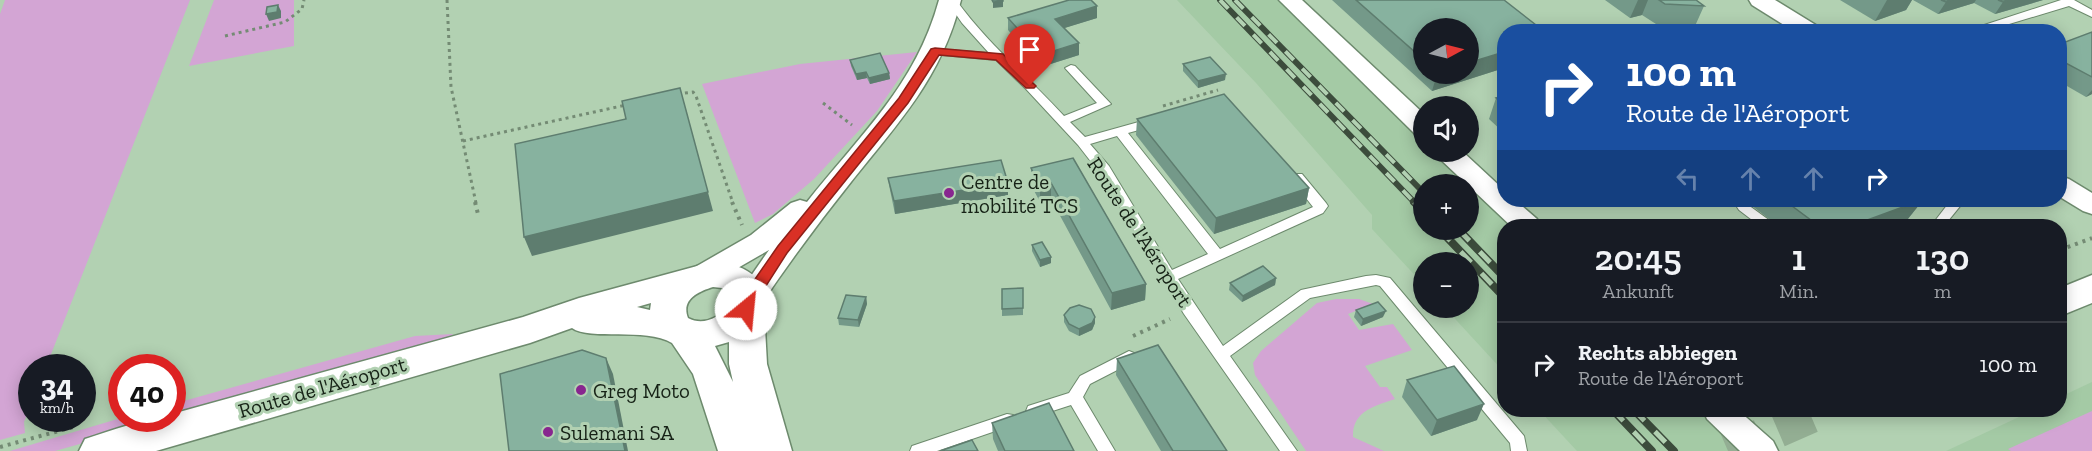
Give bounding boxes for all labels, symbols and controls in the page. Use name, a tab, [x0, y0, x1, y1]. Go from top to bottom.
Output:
north arrow	[1413, 18, 1479, 84]
map controls	[1413, 18, 1479, 318]
pin	[1004, 24, 1055, 86]
icon: arrive	[1013, 33, 1046, 66]
text: 100 m	[1626, 46, 1736, 97]
icon: right	[1527, 48, 1605, 126]
button: sound	[1413, 96, 1479, 162]
text: Route de l'Aéroport	[1626, 97, 1849, 129]
street label: Route de l'Aéroport	[1082, 152, 1198, 312]
icon: left	[1671, 162, 1704, 195]
icon: ahead	[1734, 162, 1767, 195]
icon: ahead	[1797, 162, 1830, 195]
icon: right	[1860, 162, 1893, 195]
place label: Centre de mobilité TCS	[961, 169, 1078, 218]
button: +	[1413, 174, 1479, 240]
marker: Centre de mobilité TCS	[942, 186, 956, 200]
text: 20:45	[1595, 236, 1682, 279]
text: 1	[1792, 236, 1806, 279]
text: 130	[1916, 236, 1969, 279]
button: −	[1413, 252, 1479, 318]
position arrow	[714, 277, 778, 341]
text: Ankunft	[1602, 279, 1674, 303]
text: Min.	[1779, 279, 1818, 303]
text: m	[1934, 279, 1951, 303]
text: Rechts abbiegen	[1578, 339, 1737, 366]
icon: right	[1527, 348, 1560, 381]
street label: Route de l'Aéroport	[235, 351, 409, 423]
text: 100 m	[1979, 351, 2037, 378]
speed limit sign: 40	[108, 354, 186, 432]
text: Route de l'Aéroport	[1578, 366, 1743, 390]
text: 34	[40, 368, 74, 404]
place label: Greg Moto	[593, 378, 690, 403]
marker: Greg Moto	[574, 383, 588, 397]
text: km/h	[40, 399, 74, 417]
place label: Sulemani SA	[560, 420, 674, 445]
marker: Sulemani SA	[541, 425, 555, 439]

